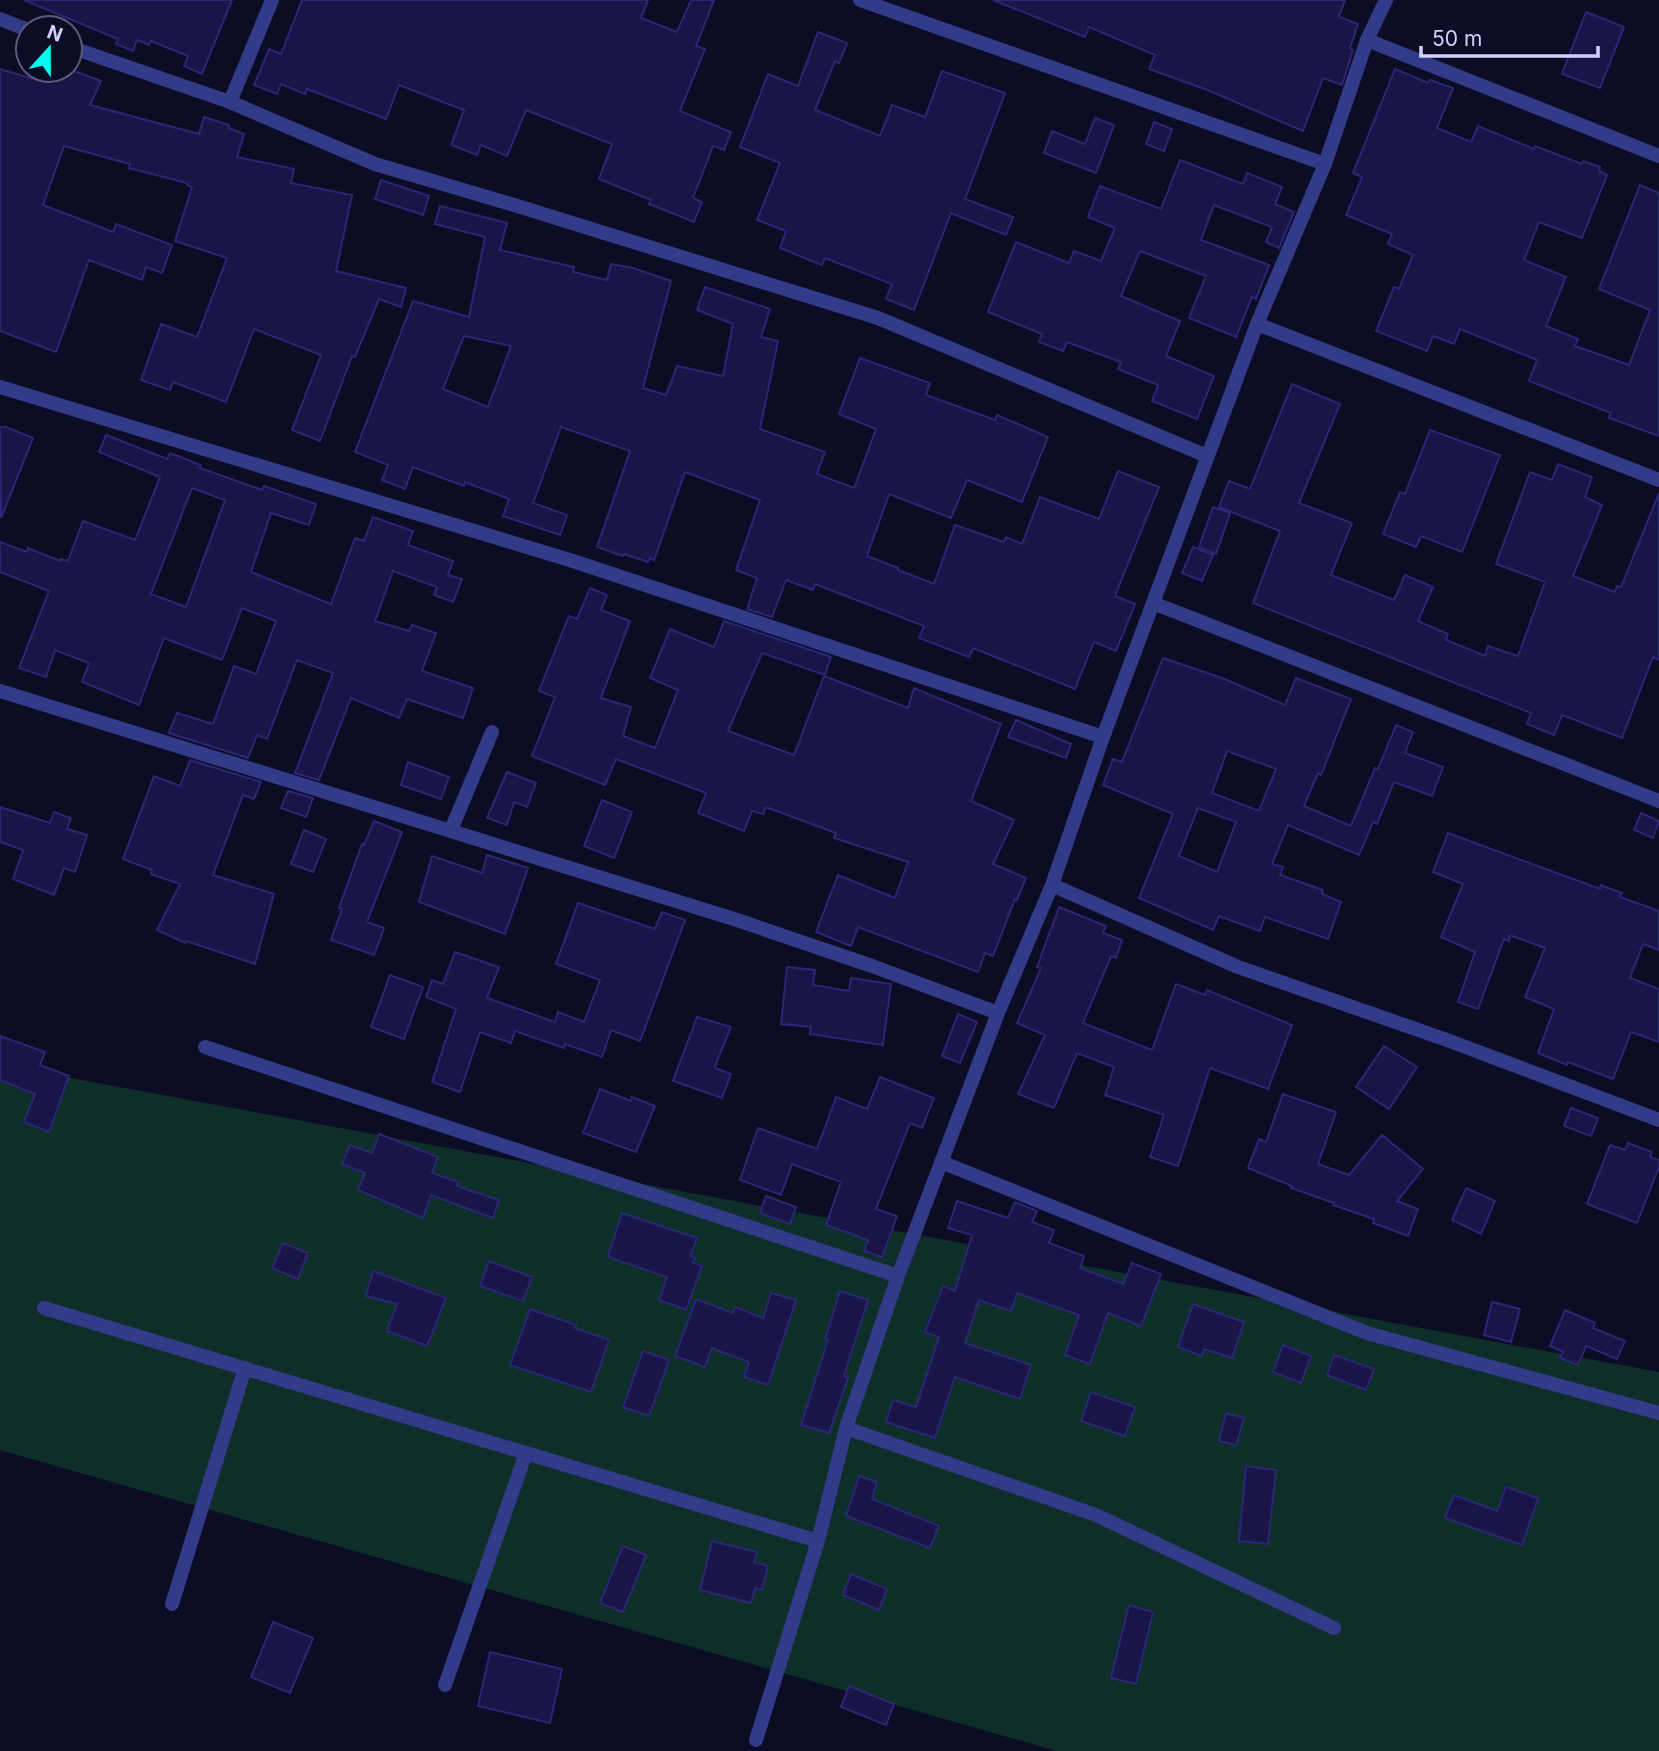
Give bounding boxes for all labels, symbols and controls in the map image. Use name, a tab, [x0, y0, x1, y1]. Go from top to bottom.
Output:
north arrow	[14, 14, 84, 84]
scale bar	[1421, 14, 1598, 58]
text: N	[44, 20, 66, 47]
text: 50 m	[1432, 26, 1482, 51]

